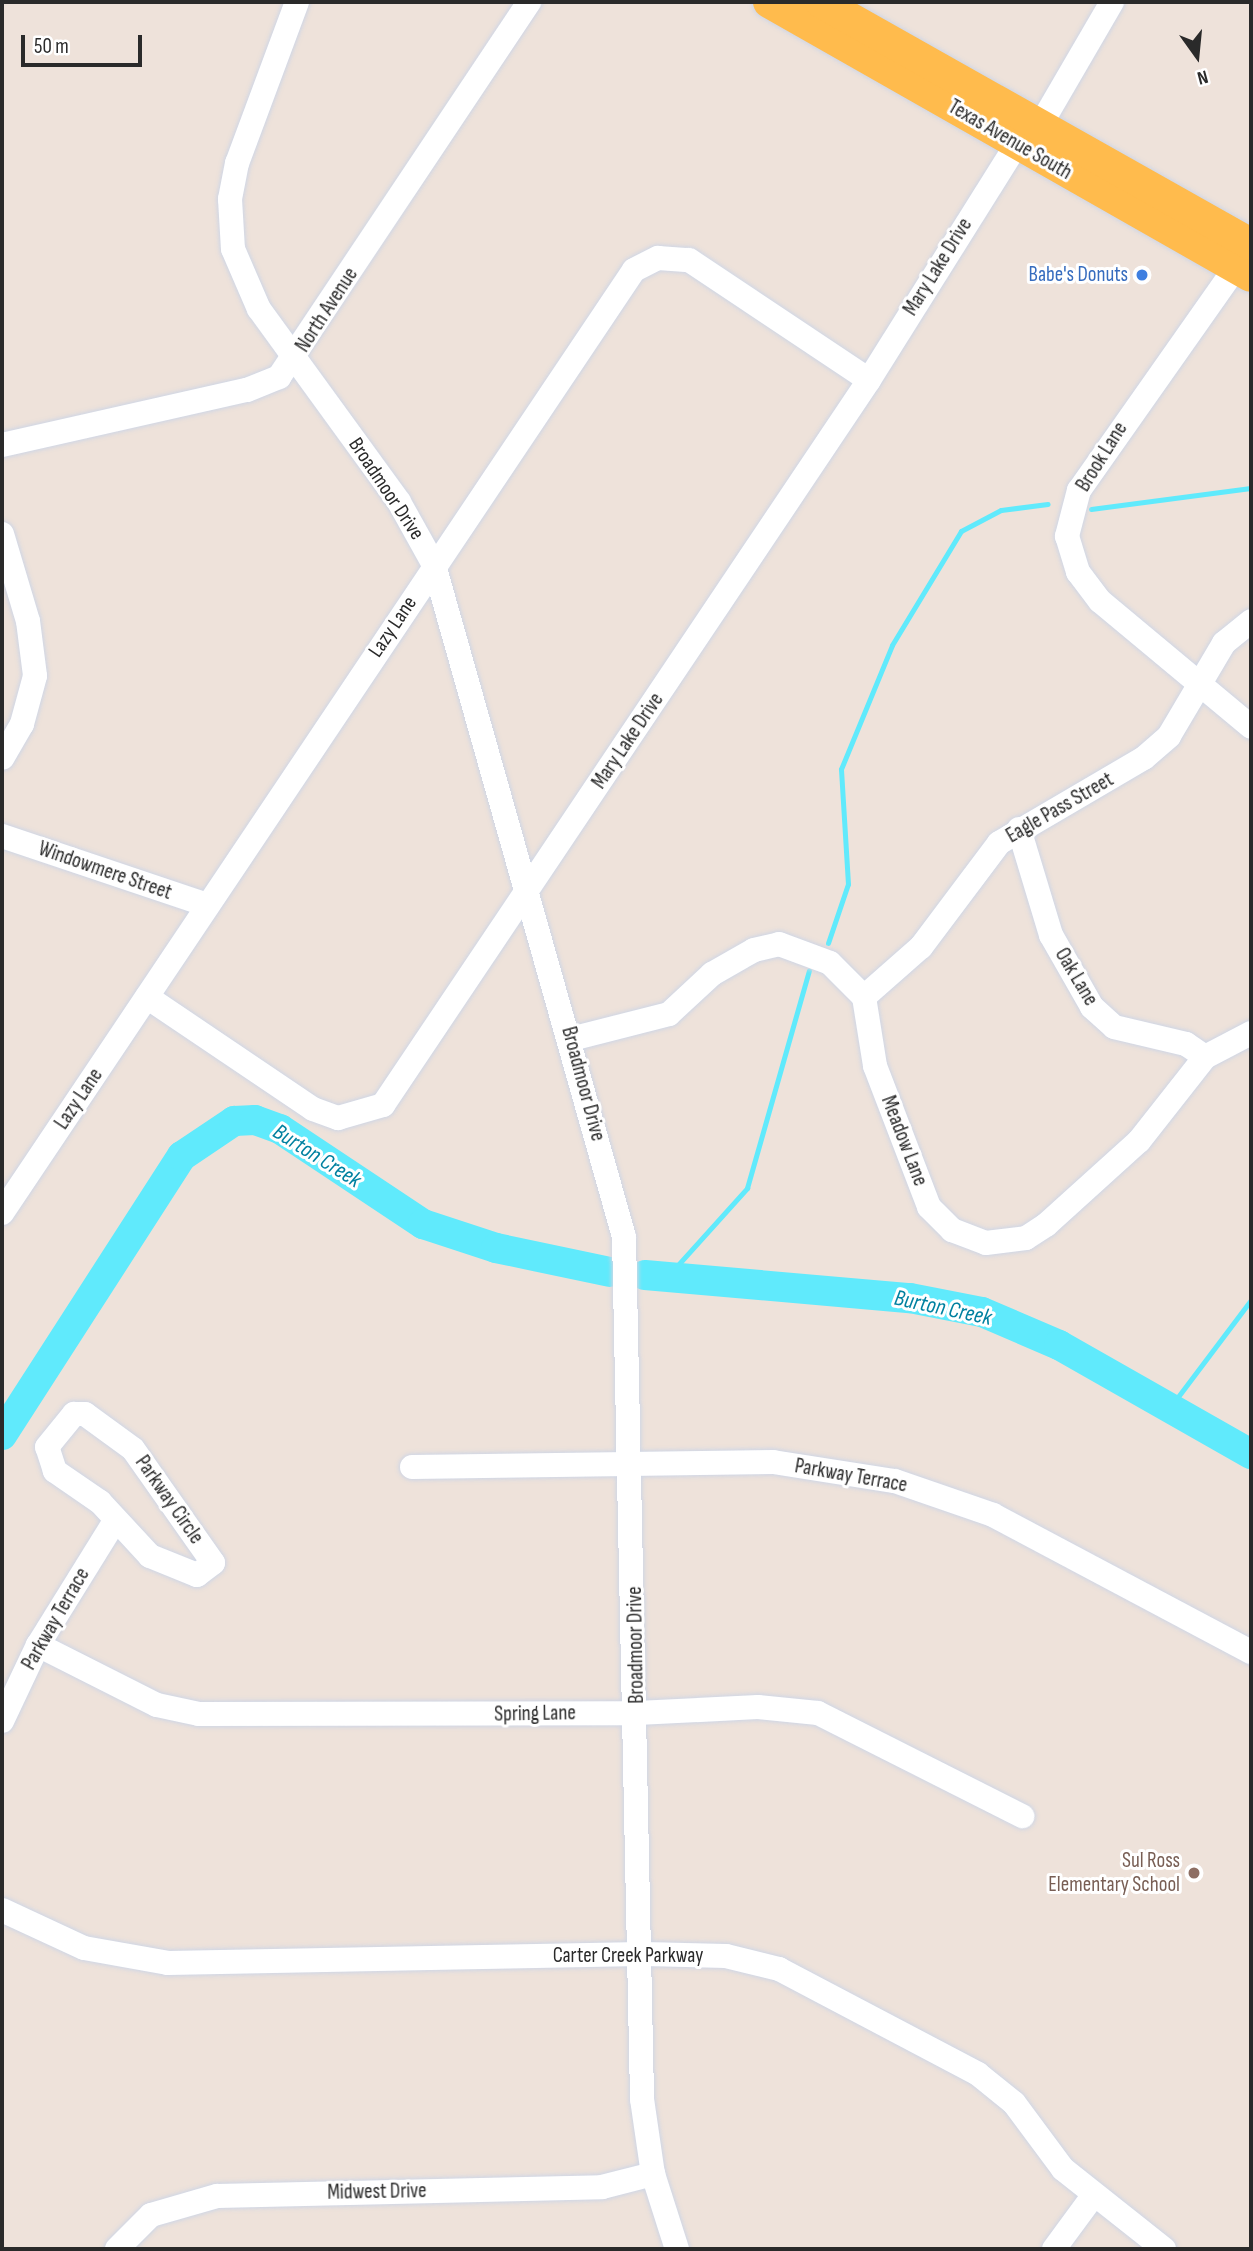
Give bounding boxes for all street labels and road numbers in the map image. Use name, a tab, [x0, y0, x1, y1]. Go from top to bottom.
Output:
street label: Texas Avenue South	[944, 94, 1076, 186]
street label: Mary Lake Drive	[898, 214, 978, 320]
street label: North Avenue	[290, 263, 364, 357]
street label: Brook Lane	[1071, 418, 1133, 496]
street label: Broadmoor Drive	[343, 433, 429, 545]
street label: Lazy Lane	[363, 592, 423, 662]
street label: Mary Lake Drive	[587, 688, 669, 794]
street label: Eagle Pass Street	[1002, 767, 1118, 849]
street label: Windowmere Street	[35, 836, 175, 906]
street label: Oak Lane	[1049, 944, 1103, 1010]
street label: Broadmoor Drive	[556, 1024, 610, 1144]
street label: Lazy Lane	[49, 1064, 109, 1134]
street label: Meadow Lane	[875, 1092, 933, 1190]
street label: Parkway Circle	[129, 1451, 209, 1549]
street label: Parkway Terrace	[793, 1454, 909, 1498]
street label: Parkway Terrace	[17, 1563, 95, 1675]
street label: Broadmoor Drive	[622, 1586, 650, 1704]
street label: Spring Lane	[494, 1701, 576, 1727]
street label: Carter Creek Parkway	[553, 1943, 703, 1969]
street label: Midwest Drive	[327, 2179, 427, 2205]

